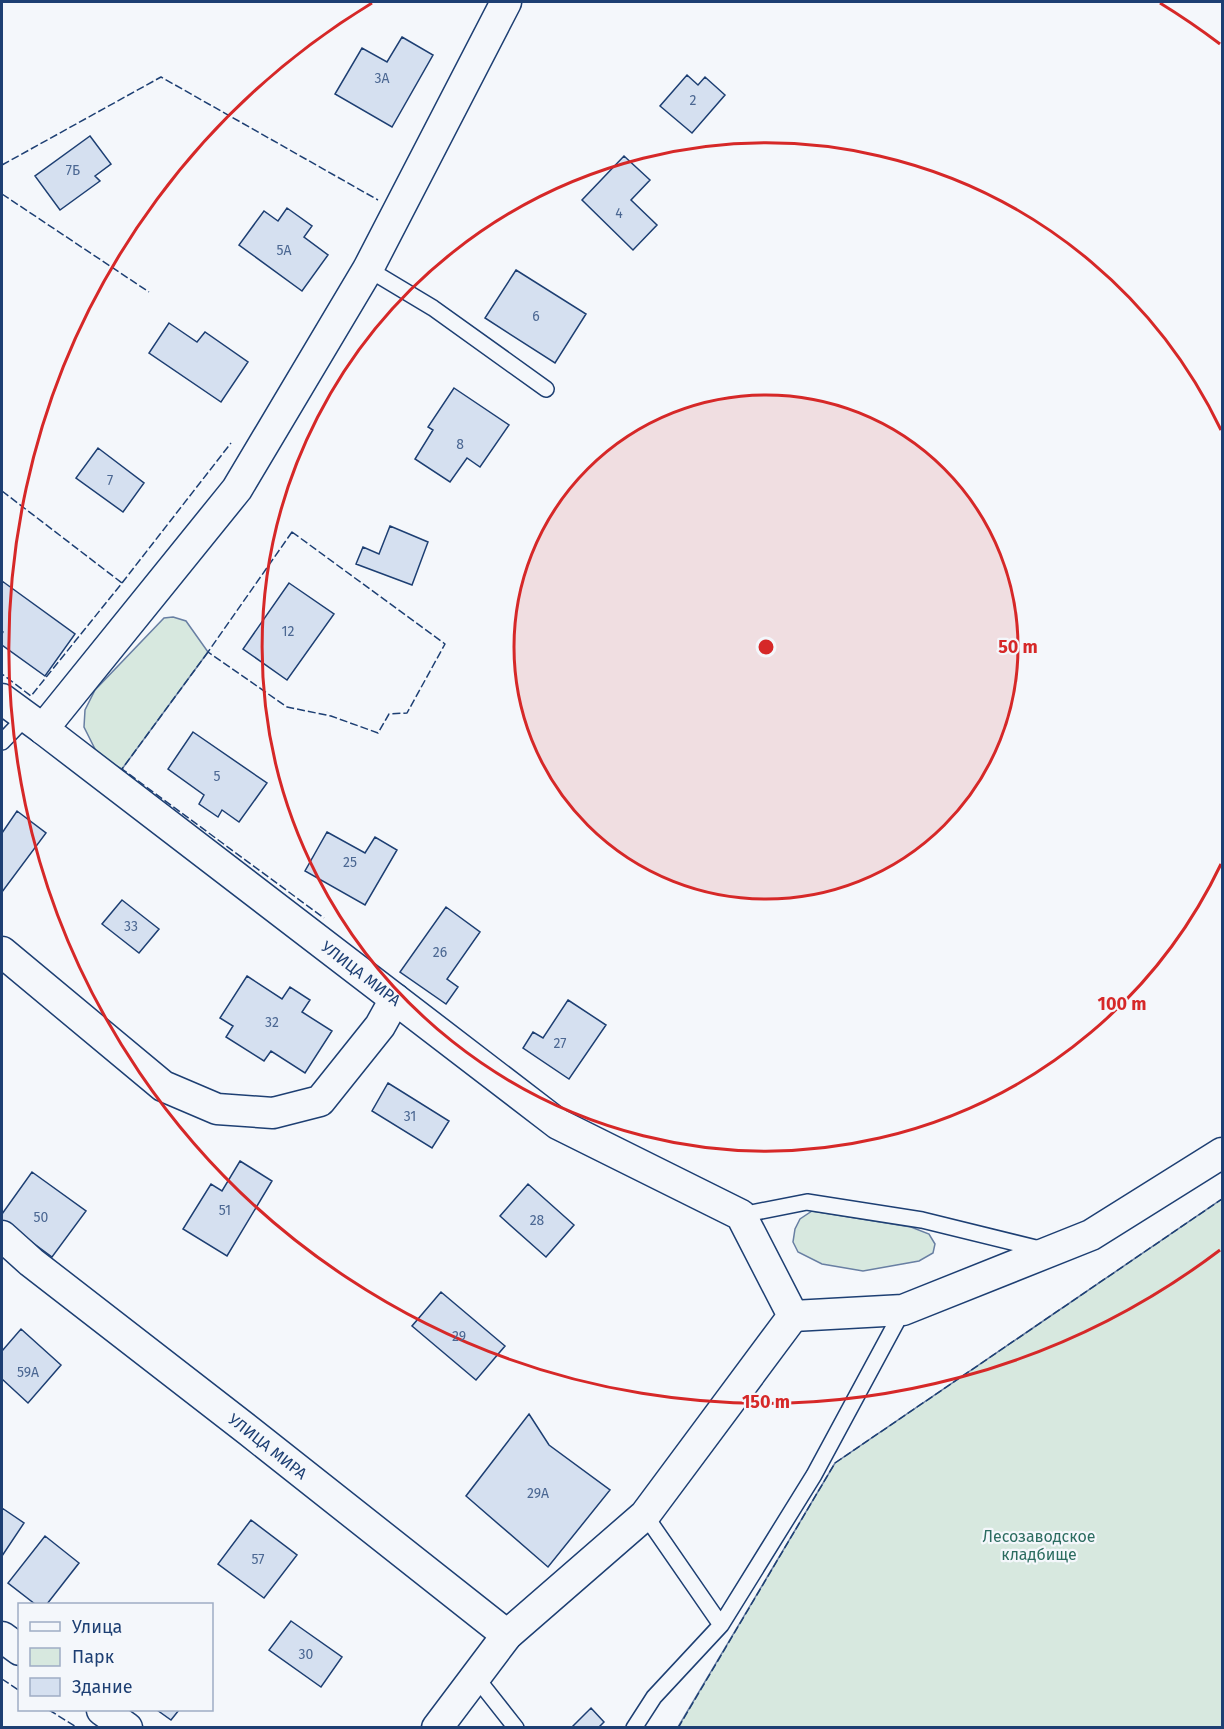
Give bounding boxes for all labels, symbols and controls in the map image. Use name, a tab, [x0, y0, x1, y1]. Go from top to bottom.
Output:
house number: 3А	[374, 70, 390, 87]
house number: 2	[690, 92, 697, 109]
house number: 7Б	[66, 162, 80, 179]
house number: 4	[615, 205, 623, 222]
house number: 5А	[276, 242, 292, 259]
house number: 6	[532, 308, 540, 325]
house number: 8	[456, 436, 464, 453]
house number: 7	[107, 472, 113, 489]
house number: 12	[282, 623, 295, 640]
text: 50 m	[998, 636, 1038, 658]
centre of rings	[756, 637, 776, 657]
house number: 5	[213, 768, 221, 785]
house number: 25	[343, 854, 357, 871]
house number: 33	[124, 918, 138, 935]
street label: УЛИЦА МИРА	[318, 937, 405, 1010]
house number: 26	[433, 944, 447, 961]
text: 100 m	[1098, 993, 1146, 1015]
house number: 32	[265, 1014, 279, 1031]
house number: 27	[553, 1035, 567, 1052]
house number: 31	[404, 1108, 416, 1125]
house number: 51	[219, 1202, 231, 1219]
house number: 50	[34, 1209, 49, 1226]
house number: 28	[530, 1212, 545, 1229]
house number: 29	[452, 1328, 466, 1345]
house number: 59А	[17, 1364, 39, 1381]
text: 150 m	[742, 1391, 790, 1413]
street label: УЛИЦА МИРА	[225, 1409, 312, 1483]
house number: 29А	[527, 1485, 549, 1502]
park label: Лесозаводское кладбище	[983, 1527, 1096, 1564]
house number: 57	[252, 1551, 264, 1568]
legend	[18, 1603, 213, 1711]
text: Улица	[72, 1616, 122, 1638]
text: Парк	[72, 1646, 115, 1668]
house number: 30	[299, 1646, 314, 1663]
text: Здание	[72, 1676, 133, 1698]

